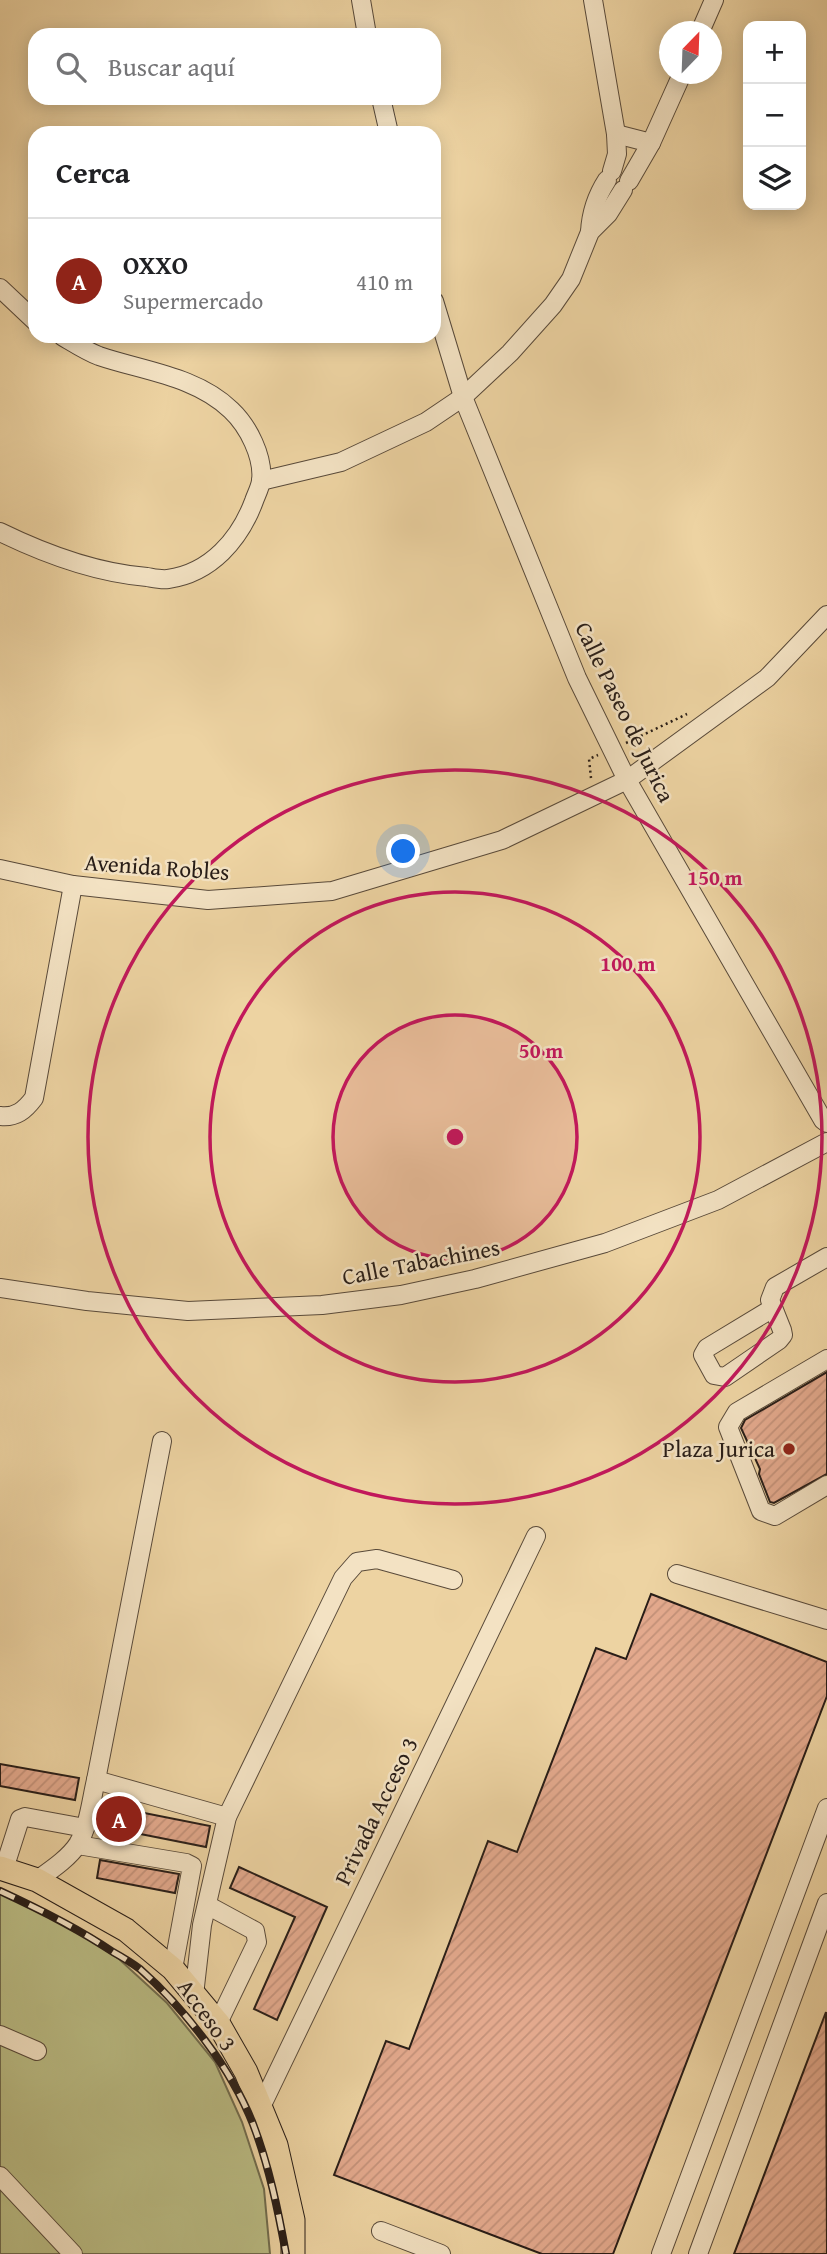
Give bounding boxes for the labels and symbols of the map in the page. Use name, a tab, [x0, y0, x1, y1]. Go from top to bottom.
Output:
north arrow	[659, 21, 722, 84]
street label: Calle Paseo de Jurica	[567, 616, 683, 808]
your location	[386, 834, 420, 868]
street label: Avenida Robles	[83, 845, 231, 888]
text: 150 m	[687, 862, 743, 893]
text: 100 m	[600, 948, 656, 979]
text: 50 m	[519, 1035, 563, 1066]
centre of rings	[443, 1125, 467, 1149]
street label: Calle Tabachines	[339, 1230, 503, 1293]
place label: Plaza Jurica	[663, 1432, 775, 1465]
marker: Plaza Jurica	[781, 1441, 797, 1457]
street label: Privada Acceso 3	[326, 1731, 426, 1890]
pin: A	[96, 1793, 142, 1845]
street label: Acceso 3	[170, 1972, 245, 2058]

